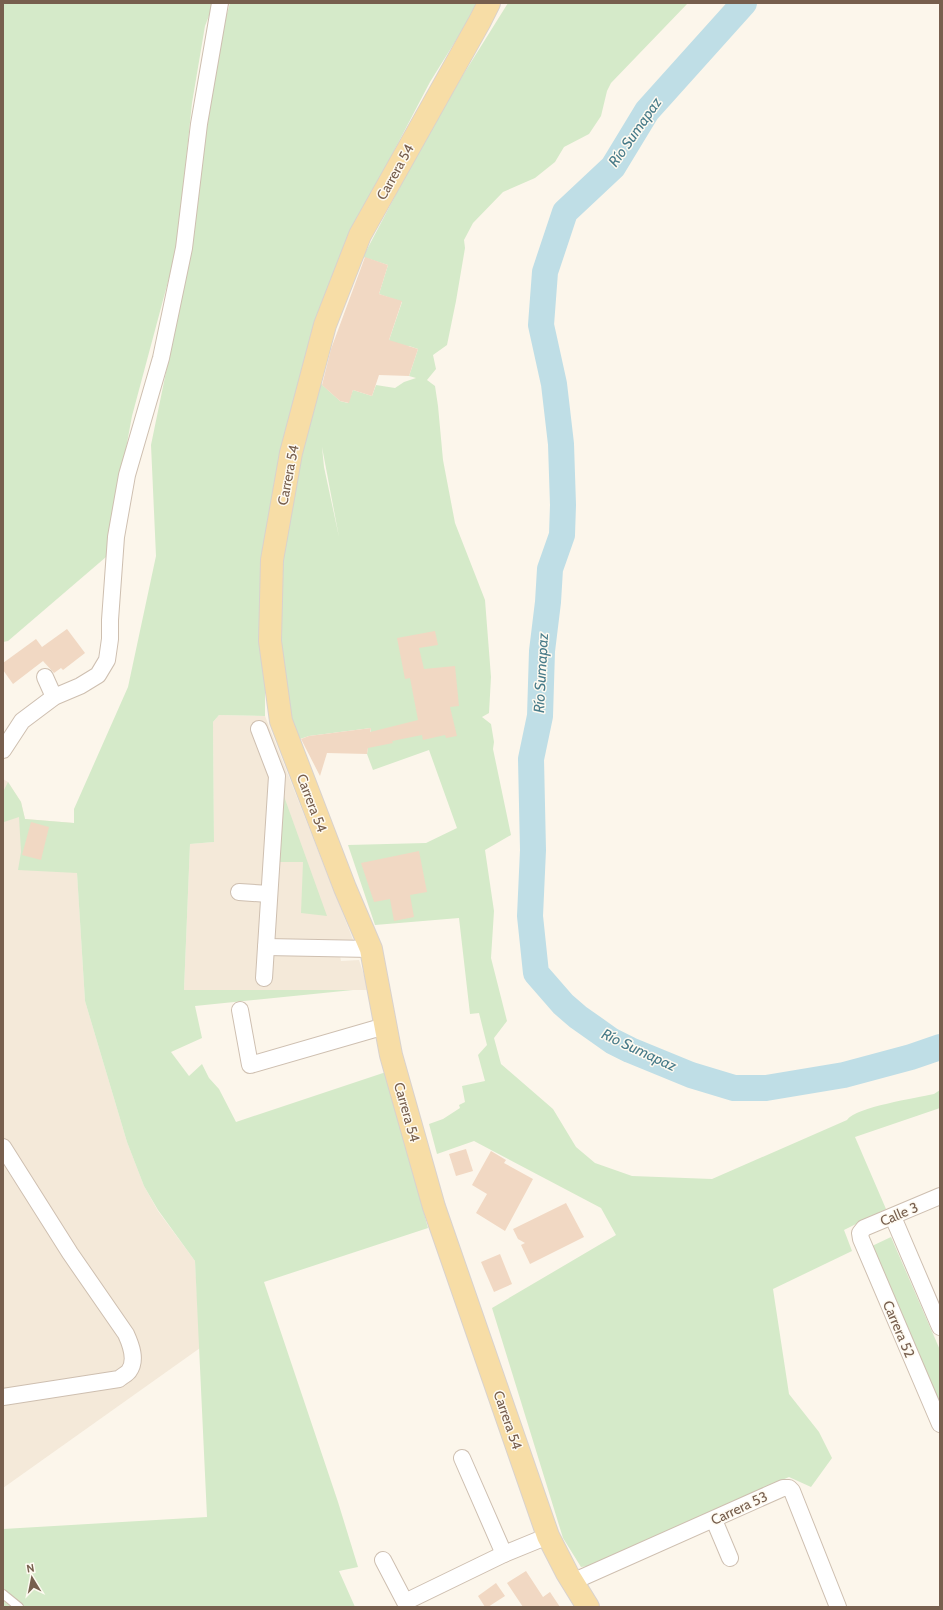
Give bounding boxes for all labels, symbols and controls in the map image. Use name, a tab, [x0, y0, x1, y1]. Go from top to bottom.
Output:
water label: Río Sumapaz	[605, 94, 666, 170]
street label: Carrera 54	[372, 141, 418, 203]
street label: Carrera 54	[273, 443, 303, 507]
water label: Río Sumapaz	[530, 632, 552, 714]
street label: Carrera 54	[293, 771, 331, 835]
water label: Río Sumapaz	[599, 1025, 680, 1075]
street label: Carrera 54	[390, 1080, 424, 1144]
street label: Calle 3	[877, 1198, 921, 1230]
street label: Carrera 52	[879, 1298, 919, 1360]
street label: Carrera 54	[490, 1388, 526, 1452]
street label: Carrera 53	[708, 1487, 770, 1529]
north arrow	[12, 1558, 52, 1598]
text: N	[25, 1561, 35, 1576]

